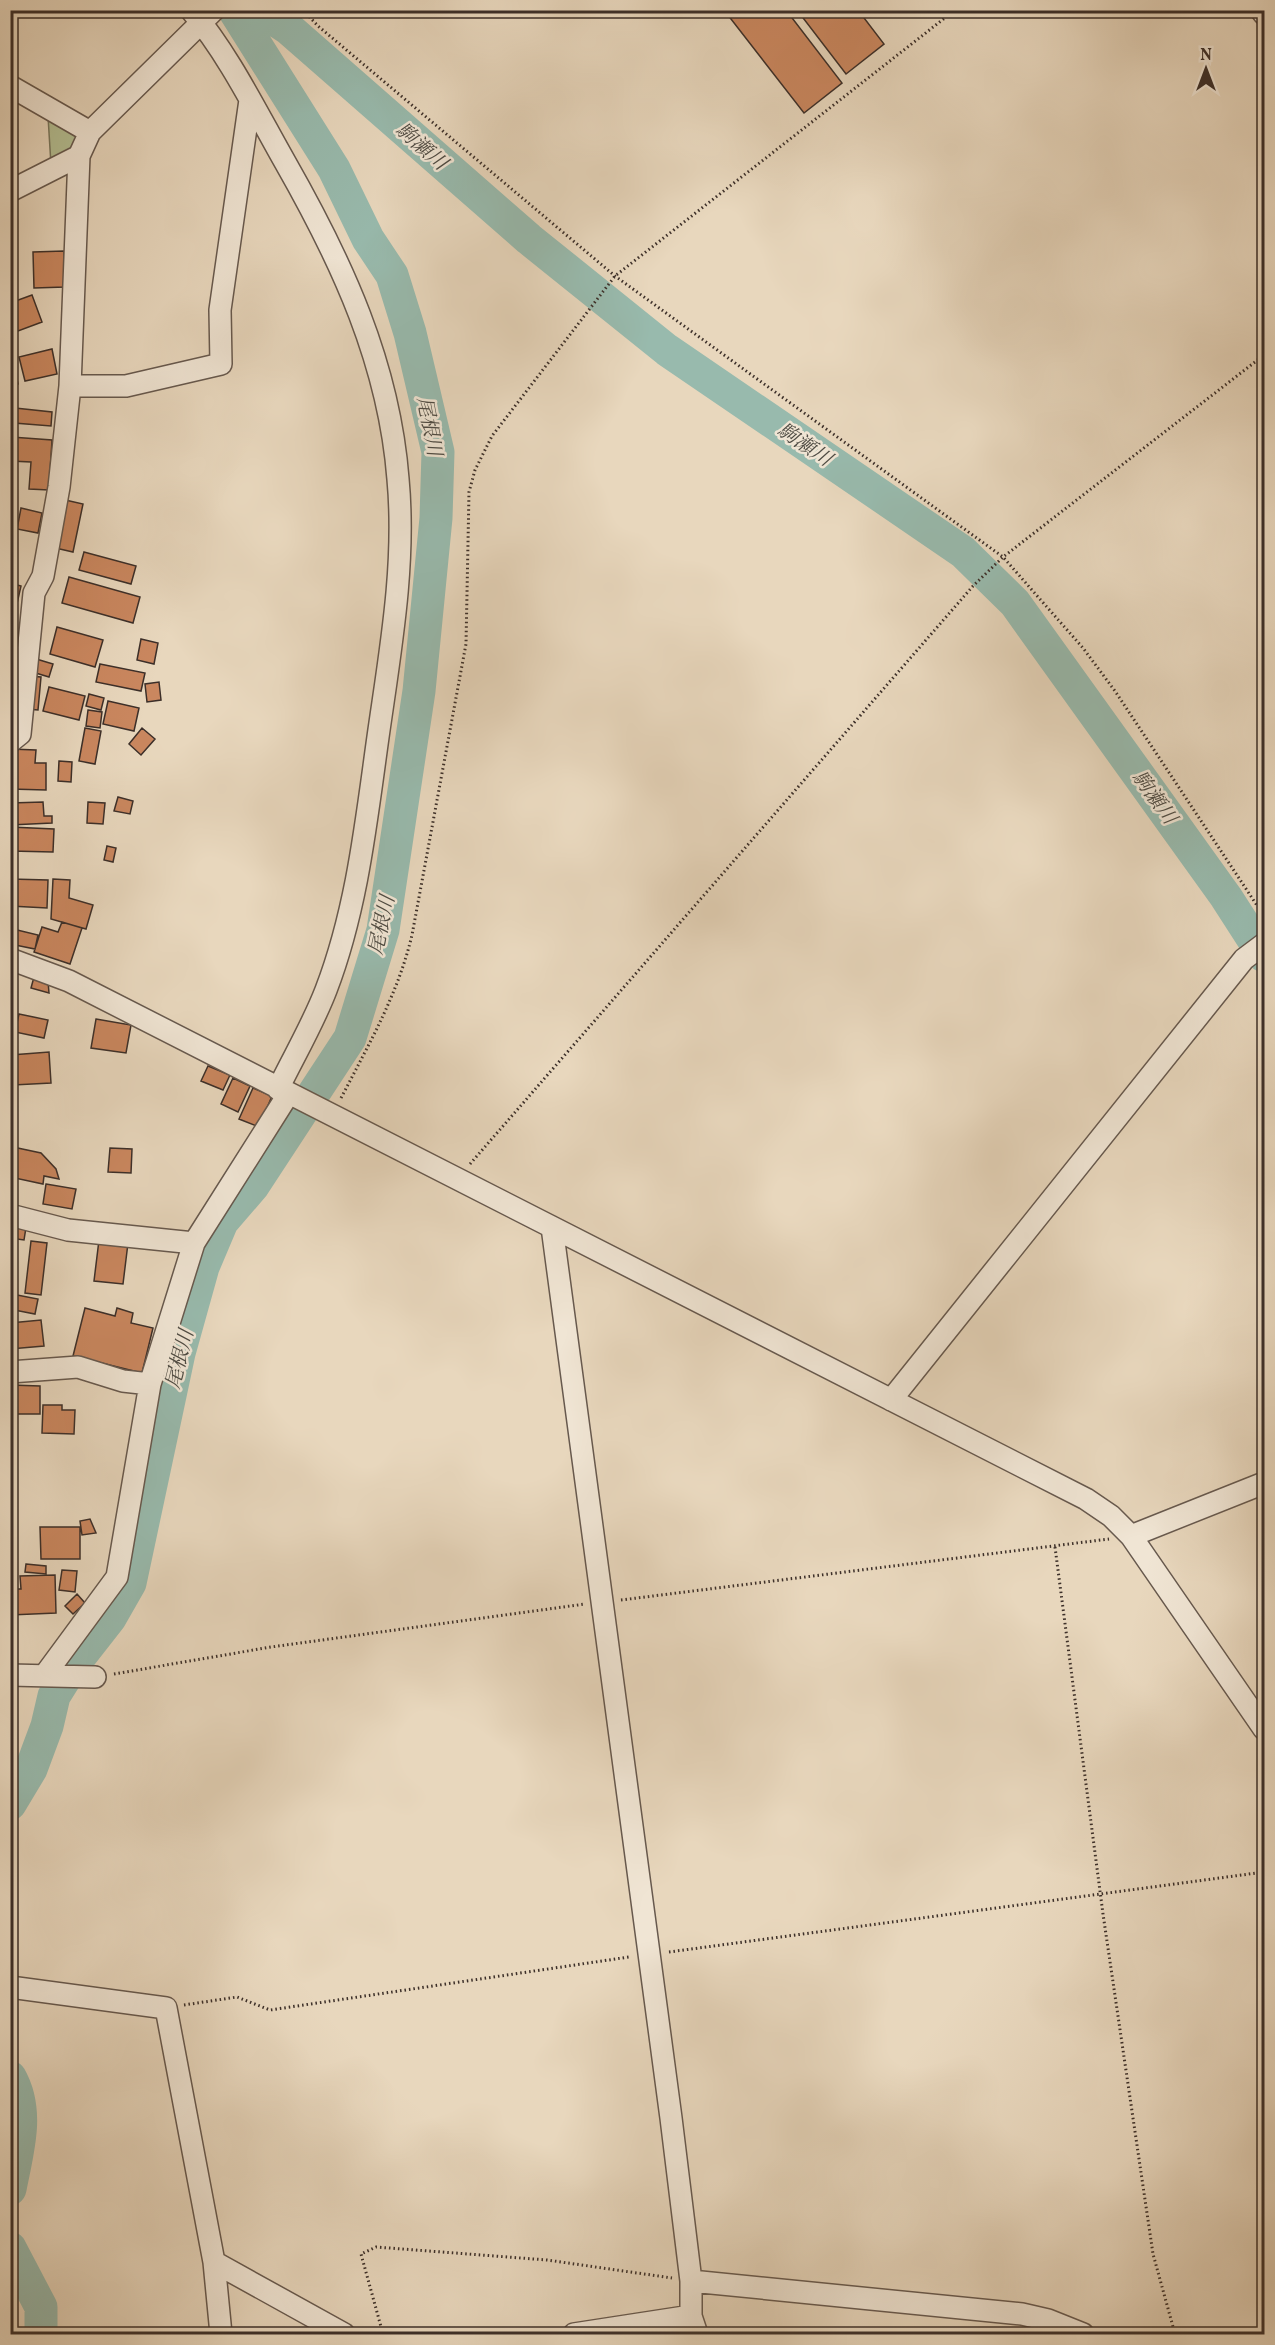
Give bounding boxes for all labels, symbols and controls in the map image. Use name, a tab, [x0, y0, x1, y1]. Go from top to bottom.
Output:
north arrow	[1176, 39, 1236, 99]
text: N	[1200, 45, 1212, 67]
water label: 駒瀬川	[389, 117, 454, 179]
water label: 尾根川	[409, 394, 448, 460]
water label: 駒瀬川	[771, 417, 838, 475]
water label: 駒瀬川	[1124, 766, 1184, 832]
water label: 尾根川	[363, 891, 403, 958]
water label: 尾根川	[160, 1325, 202, 1392]

